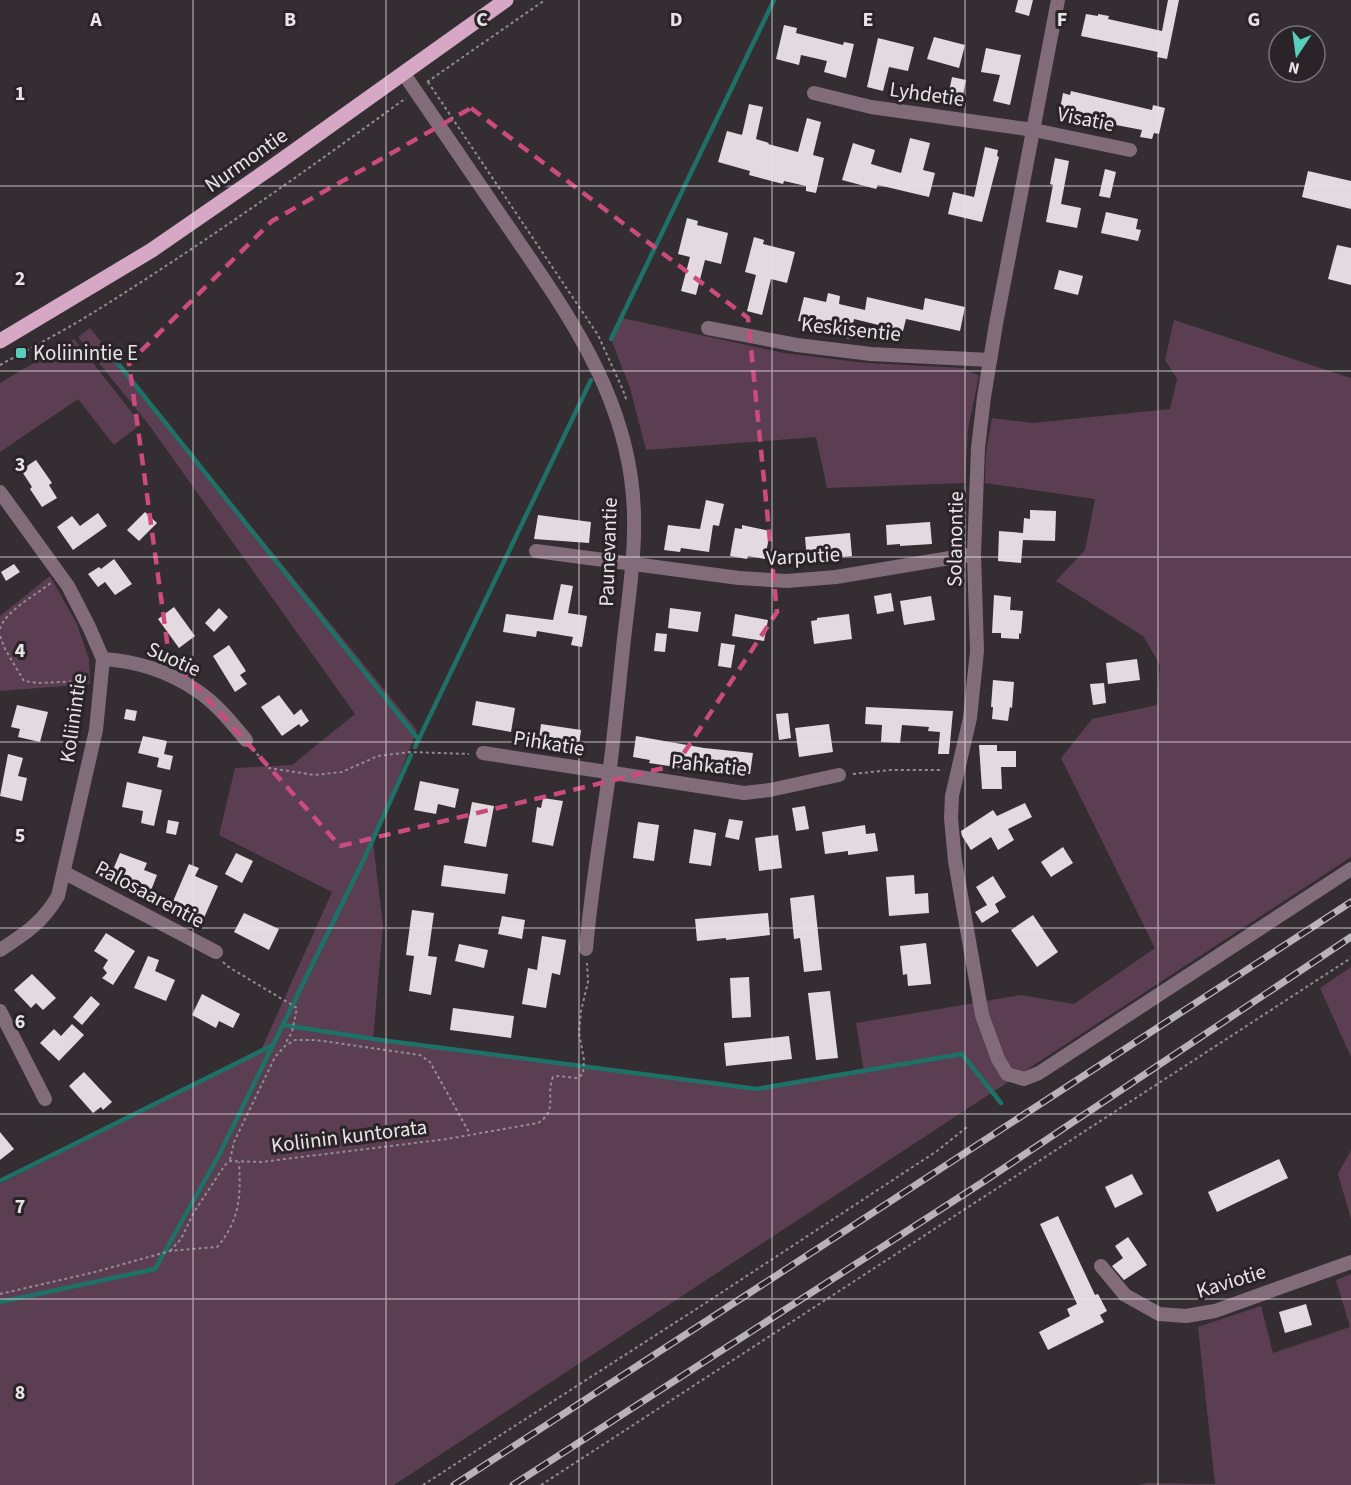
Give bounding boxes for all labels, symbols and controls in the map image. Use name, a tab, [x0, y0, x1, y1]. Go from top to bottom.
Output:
text: A	[89, 6, 102, 34]
text: B	[284, 6, 296, 34]
text: C	[476, 6, 488, 34]
text: D	[670, 6, 682, 34]
text: E	[863, 6, 873, 34]
text: F	[1057, 6, 1067, 34]
text: G	[1248, 6, 1260, 34]
north arrow	[1267, 24, 1327, 84]
text: N	[1286, 56, 1302, 80]
street label: Lyhdetie	[888, 74, 966, 114]
text: 1	[15, 80, 25, 108]
street label: Visatie	[1055, 99, 1117, 139]
street label: Nurmontie	[198, 120, 294, 200]
text: 2	[15, 265, 25, 293]
street label: Keskisentie	[800, 309, 902, 349]
place label: Koliinintie E	[33, 338, 138, 368]
marker: Koliinintie E	[14, 346, 28, 360]
text: 3	[15, 451, 25, 479]
street label: Solanontie	[939, 491, 971, 587]
street label: Paunevantie	[591, 497, 625, 607]
street label: Varputie	[765, 539, 841, 573]
street label: Suotie	[142, 634, 206, 684]
text: 4	[15, 637, 26, 665]
street label: Koliinintie	[52, 671, 94, 765]
street label: Pihkatie	[511, 723, 587, 763]
street label: Pahkatie	[670, 746, 748, 784]
text: 5	[15, 822, 25, 850]
street label: Palosaarentie	[90, 853, 210, 935]
text: 6	[15, 1008, 25, 1036]
street label: Koliinin kuntorata	[269, 1112, 429, 1160]
text: 7	[15, 1193, 25, 1221]
street label: Kaviotie	[1192, 1256, 1270, 1306]
text: 8	[15, 1379, 25, 1407]

